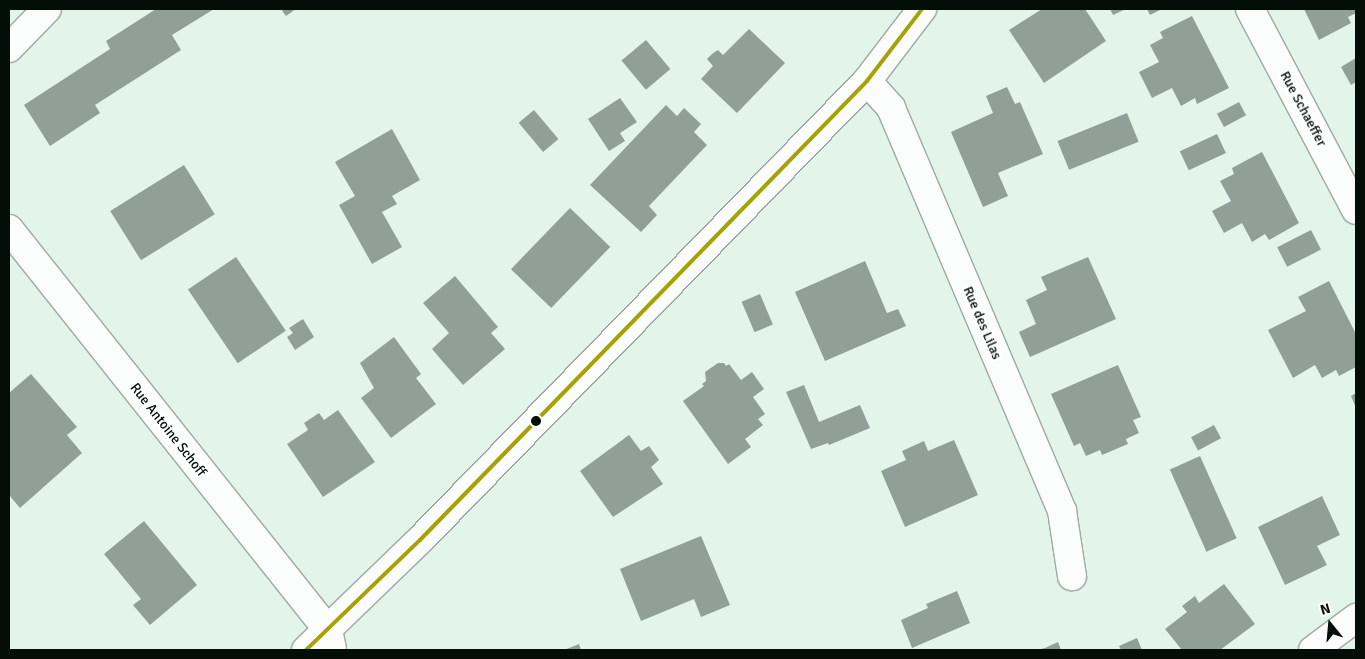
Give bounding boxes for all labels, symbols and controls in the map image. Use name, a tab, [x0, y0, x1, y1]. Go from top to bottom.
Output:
street label: Rue Schaeffer	[1276, 68, 1330, 150]
street label: Rue des Lilas	[959, 284, 1005, 362]
street label: Rue Antoine Schoff	[126, 380, 210, 480]
unlabelled marker	[531, 416, 541, 426]
north arrow	[1305, 599, 1355, 649]
text: N	[1318, 600, 1333, 619]

